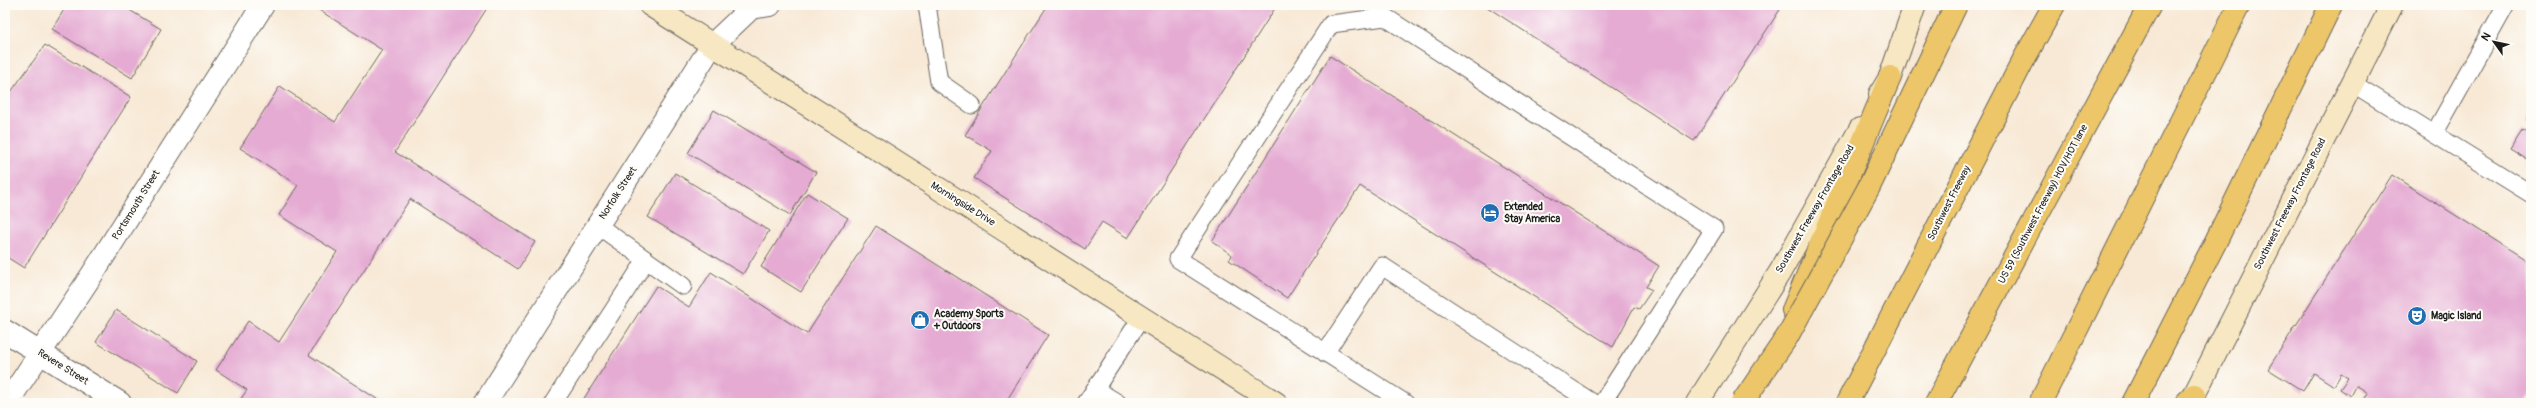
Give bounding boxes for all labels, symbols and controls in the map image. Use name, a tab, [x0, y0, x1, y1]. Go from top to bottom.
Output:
north arrow	[2474, 22, 2514, 62]
text: N	[2479, 30, 2494, 43]
street label: US 59 (Southwest Freeway) HOV/HOT lane	[1996, 122, 2090, 286]
street label: Southwest Freeway Frontage Road	[2251, 136, 2329, 272]
street label: Southwest Freeway Frontage Road	[1773, 143, 1857, 275]
street label: Southwest Freeway	[1925, 163, 1973, 242]
street label: Norfolk Street	[597, 164, 640, 222]
street label: Portsmouth Street	[110, 167, 163, 242]
street label: Morningside Drive	[928, 179, 998, 229]
place label: Extended Stay America	[1504, 201, 1560, 225]
hotel icon: Extended Stay America	[1479, 202, 1501, 224]
theatre icon: Magic Island	[2406, 305, 2428, 327]
place label: Academy Sports + Outdoors	[933, 308, 1004, 332]
shop icon: Academy Sports + Outdoors	[909, 309, 931, 331]
place label: Magic Island	[2431, 310, 2482, 322]
street label: Revere Street	[35, 347, 91, 388]

